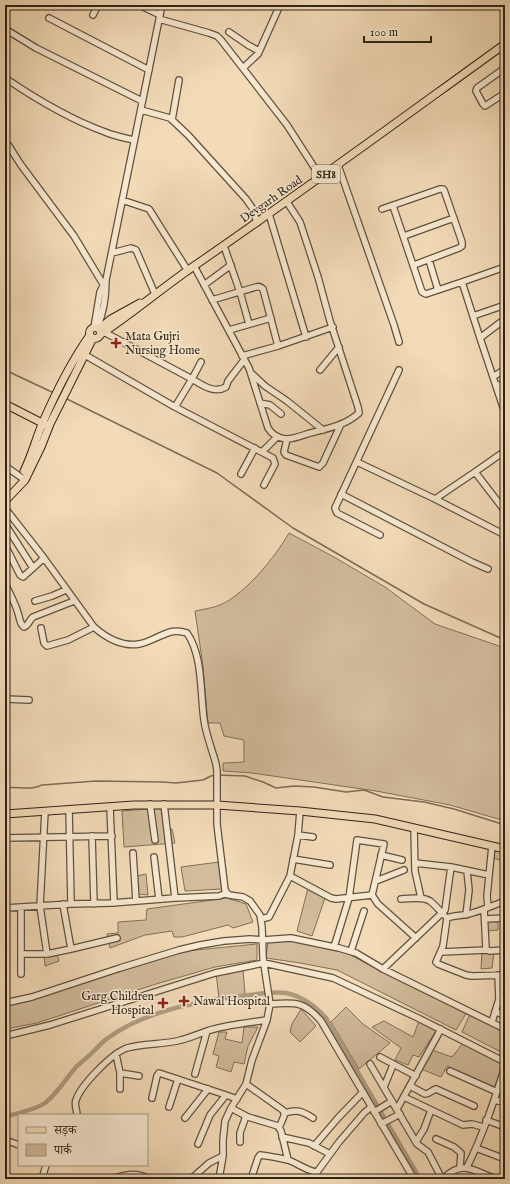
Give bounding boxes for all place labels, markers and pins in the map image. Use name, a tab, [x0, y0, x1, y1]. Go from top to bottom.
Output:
place label: Mata Gujri Nursing Home	[125, 329, 200, 358]
marker: Mata Gujri Nursing Home	[110, 337, 122, 349]
place label: Garg Children Hospital	[82, 989, 155, 1019]
place label: Nawal Hospital	[193, 994, 271, 1010]
marker: Nawal Hospital	[178, 995, 190, 1007]
marker: Garg Children Hospital	[157, 997, 169, 1009]

